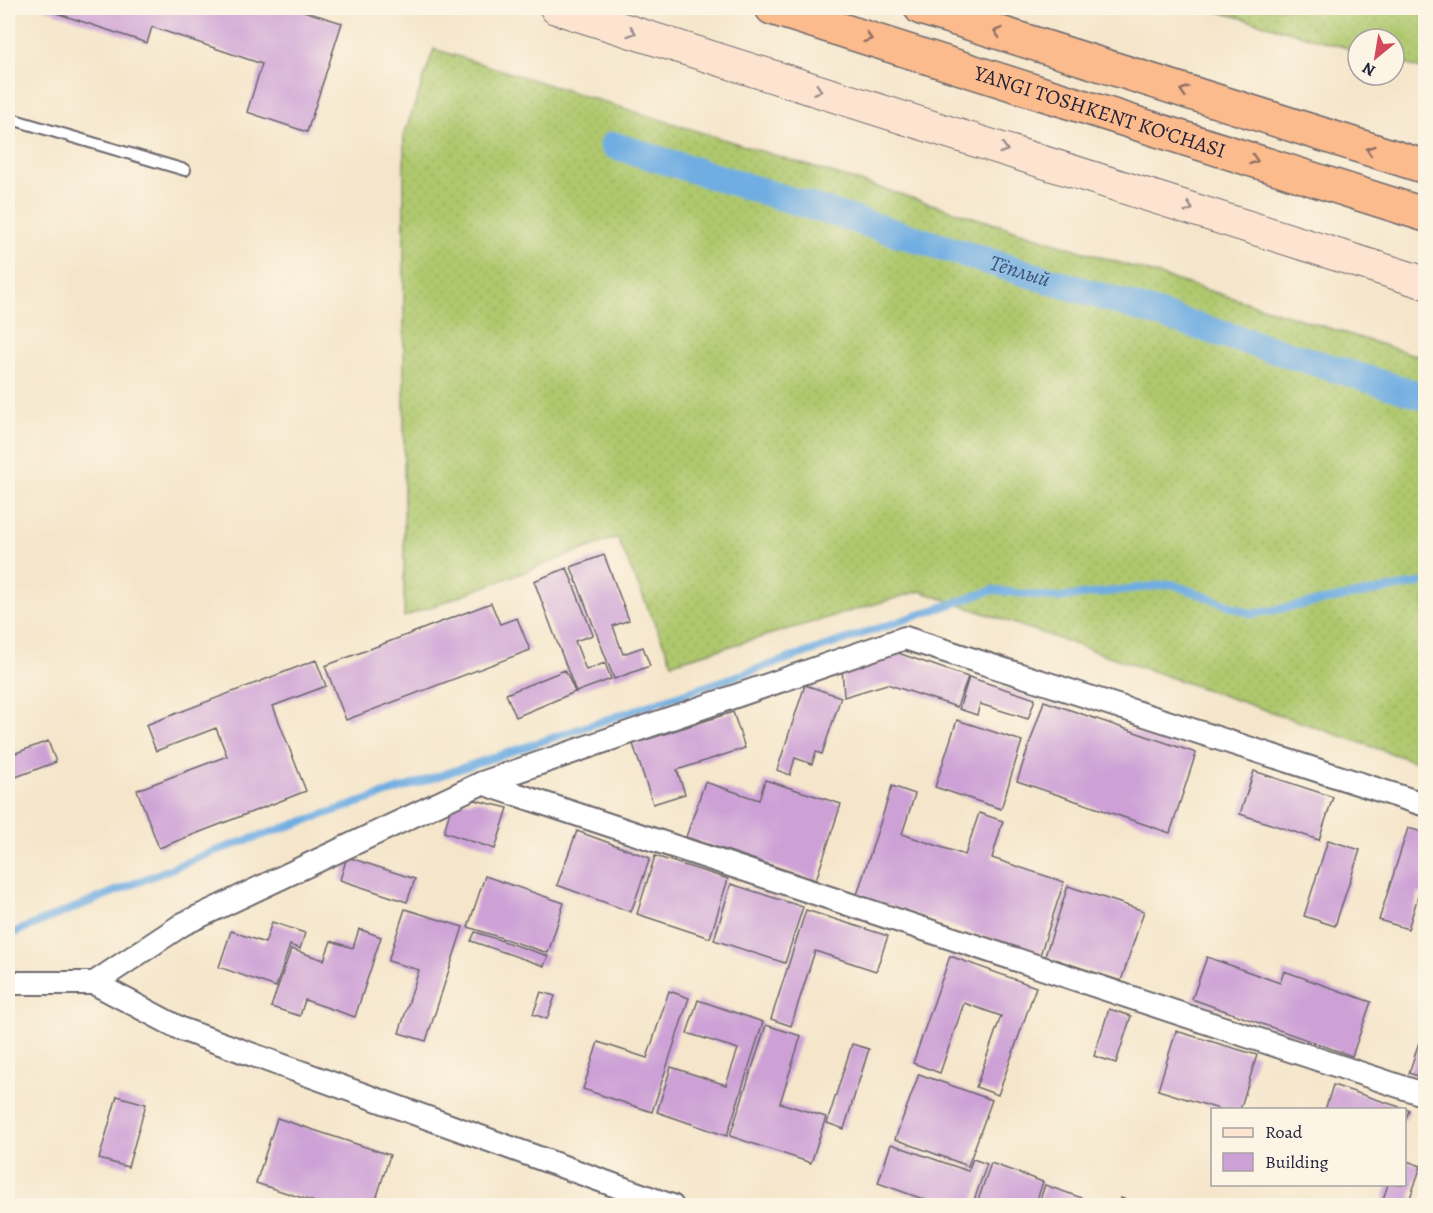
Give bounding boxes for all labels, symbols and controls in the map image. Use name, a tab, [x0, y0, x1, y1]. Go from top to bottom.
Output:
one-way arrow	[626, 24, 637, 37]
one-way arrow	[993, 27, 1004, 39]
north arrow	[1346, 27, 1406, 87]
one-way arrow	[862, 31, 873, 43]
text: N	[1358, 57, 1380, 82]
street label: YANGI TOSHKENT KO‘CHASI	[970, 59, 1229, 165]
one-way arrow	[812, 83, 823, 96]
one-way arrow	[1179, 86, 1190, 98]
one-way arrow	[998, 142, 1009, 155]
one-way arrow	[1365, 145, 1376, 157]
one-way arrow	[1248, 153, 1259, 166]
one-way arrow	[1183, 201, 1194, 213]
water label: Тёплый	[986, 248, 1054, 295]
legend	[1211, 1108, 1406, 1186]
text: Road	[1265, 1120, 1303, 1144]
text: Building	[1265, 1150, 1329, 1174]

